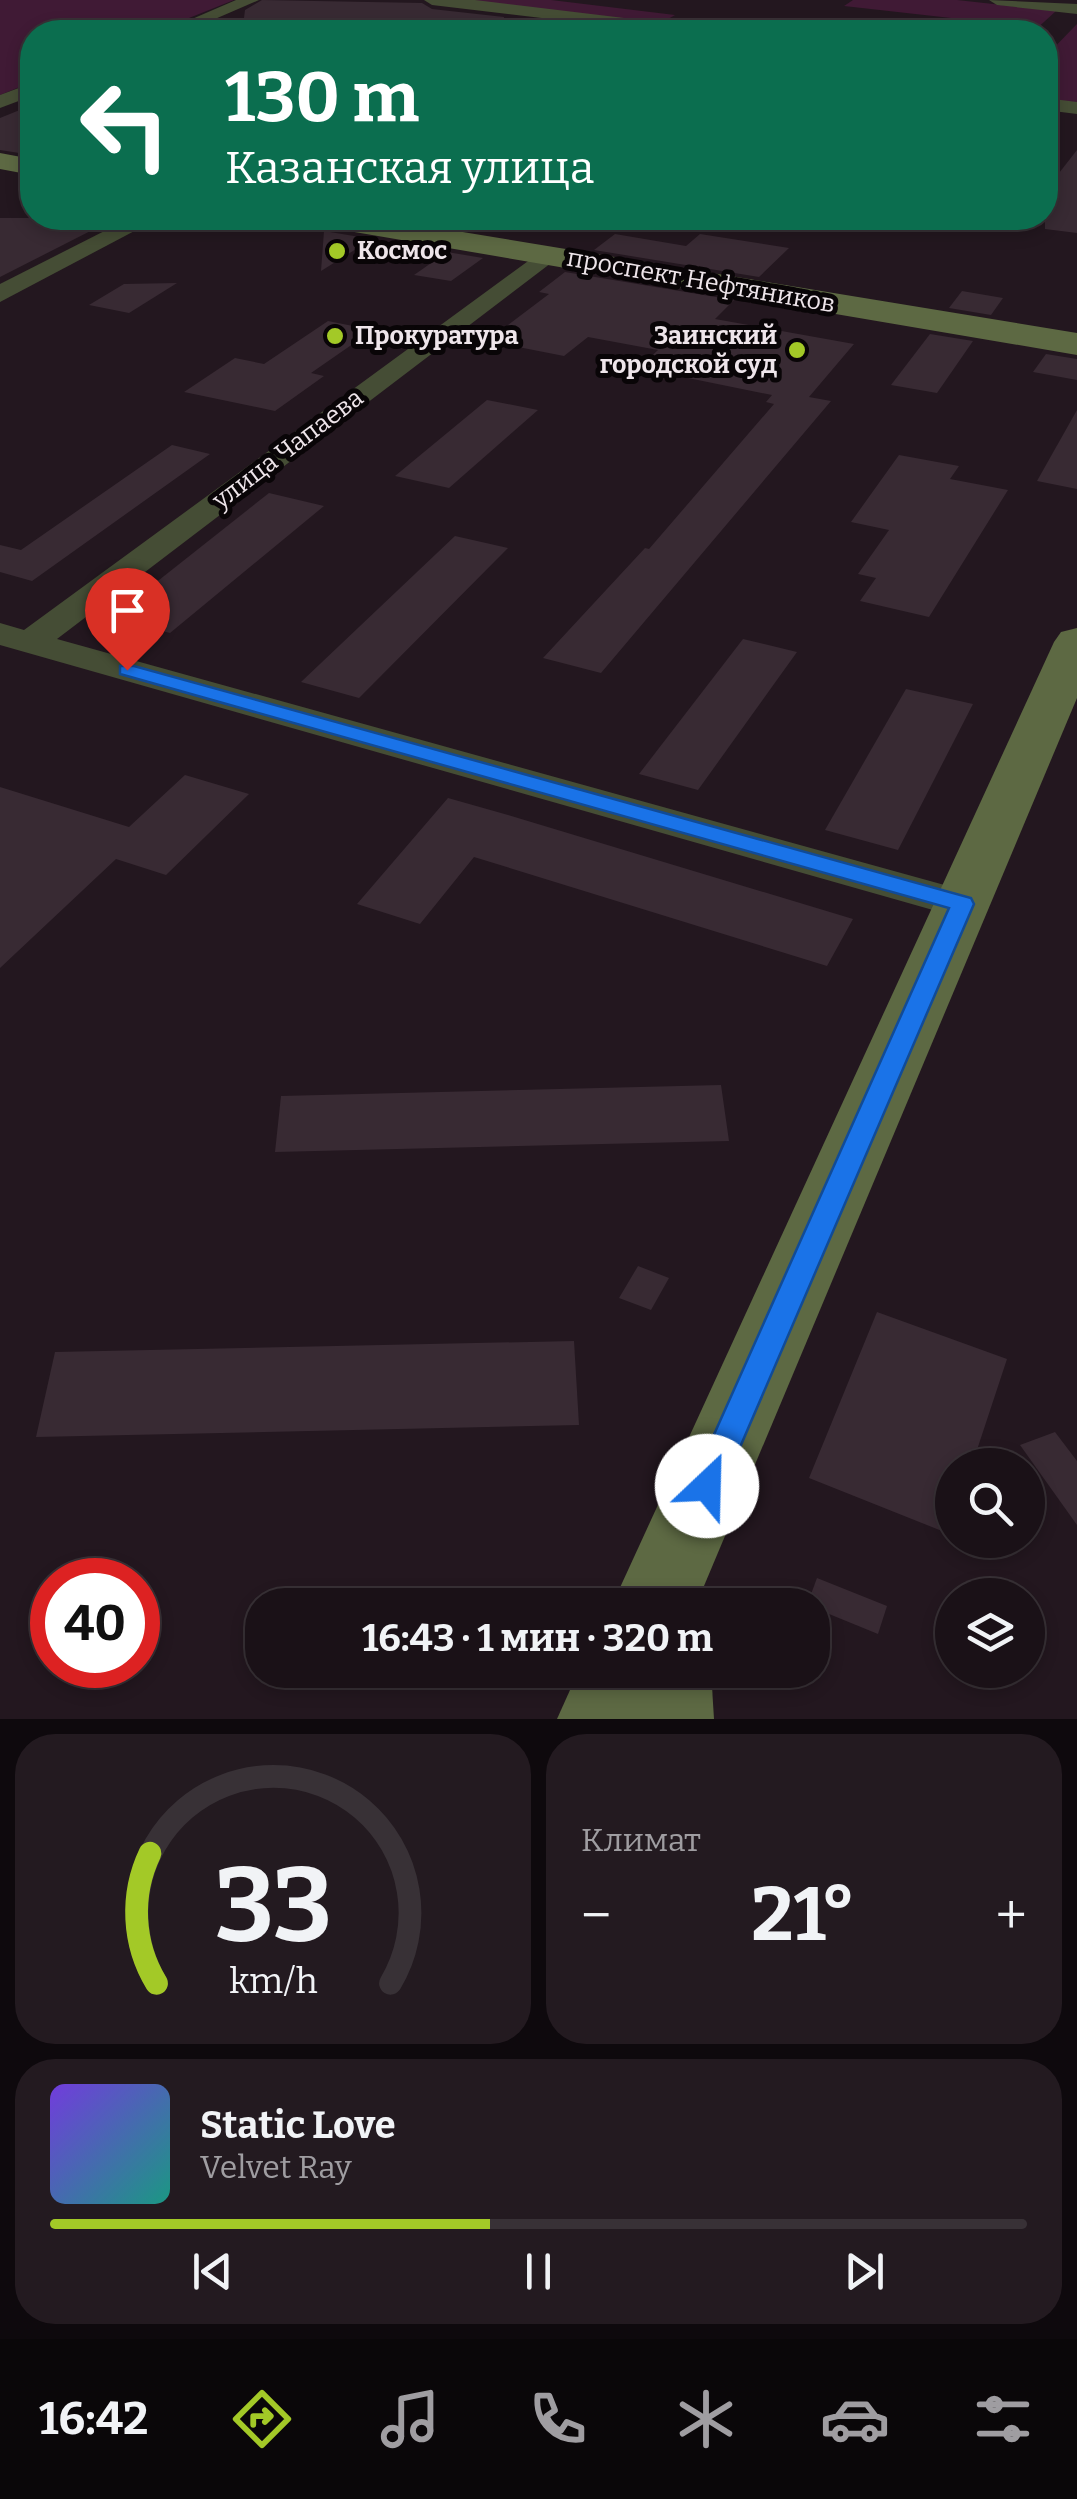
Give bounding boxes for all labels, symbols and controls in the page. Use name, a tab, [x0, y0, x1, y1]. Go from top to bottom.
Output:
text: 130 m	[225, 56, 419, 140]
icon: left	[60, 60, 190, 190]
text: Казанская улица	[225, 141, 594, 195]
place label: Космос	[357, 236, 447, 266]
marker: Космос	[326, 240, 348, 262]
street label: проспект Нефтяников	[565, 243, 837, 319]
place label: Прокуратура	[355, 321, 519, 351]
place label: Заинский городской суд	[600, 321, 777, 380]
marker: Прокуратура	[324, 325, 346, 347]
marker: Заинский городской суд	[786, 339, 808, 361]
street label: улица Чапаева	[206, 382, 370, 516]
pin	[85, 568, 170, 671]
icon: arrive	[100, 583, 155, 638]
position arrow	[655, 1434, 759, 1538]
map controls	[935, 1448, 1045, 1688]
button: search	[935, 1448, 1045, 1558]
speed limit sign: 40	[30, 1558, 160, 1688]
button: layers	[935, 1578, 1045, 1688]
text: 16:43 · 1 мин · 320 m	[362, 1615, 713, 1661]
text: Климат	[581, 1821, 701, 1859]
text: 33	[214, 1844, 332, 1969]
text: 21°	[751, 1870, 856, 1960]
text: −	[581, 1883, 611, 1949]
text: +	[996, 1883, 1027, 1949]
text: km/h	[229, 1960, 317, 2002]
text: Static Love	[200, 2102, 396, 2148]
text: Velvet Ray	[200, 2148, 352, 2186]
icon: previous	[185, 2244, 240, 2299]
icon: pause	[511, 2244, 566, 2299]
icon: next	[837, 2244, 892, 2299]
icon: directions	[227, 2384, 297, 2454]
icon: music	[375, 2384, 445, 2454]
icon: phone	[523, 2384, 593, 2454]
icon: climate	[671, 2384, 741, 2454]
icon: car	[820, 2384, 890, 2454]
icon: filters	[968, 2384, 1038, 2454]
text: 16:42	[39, 2392, 148, 2446]

